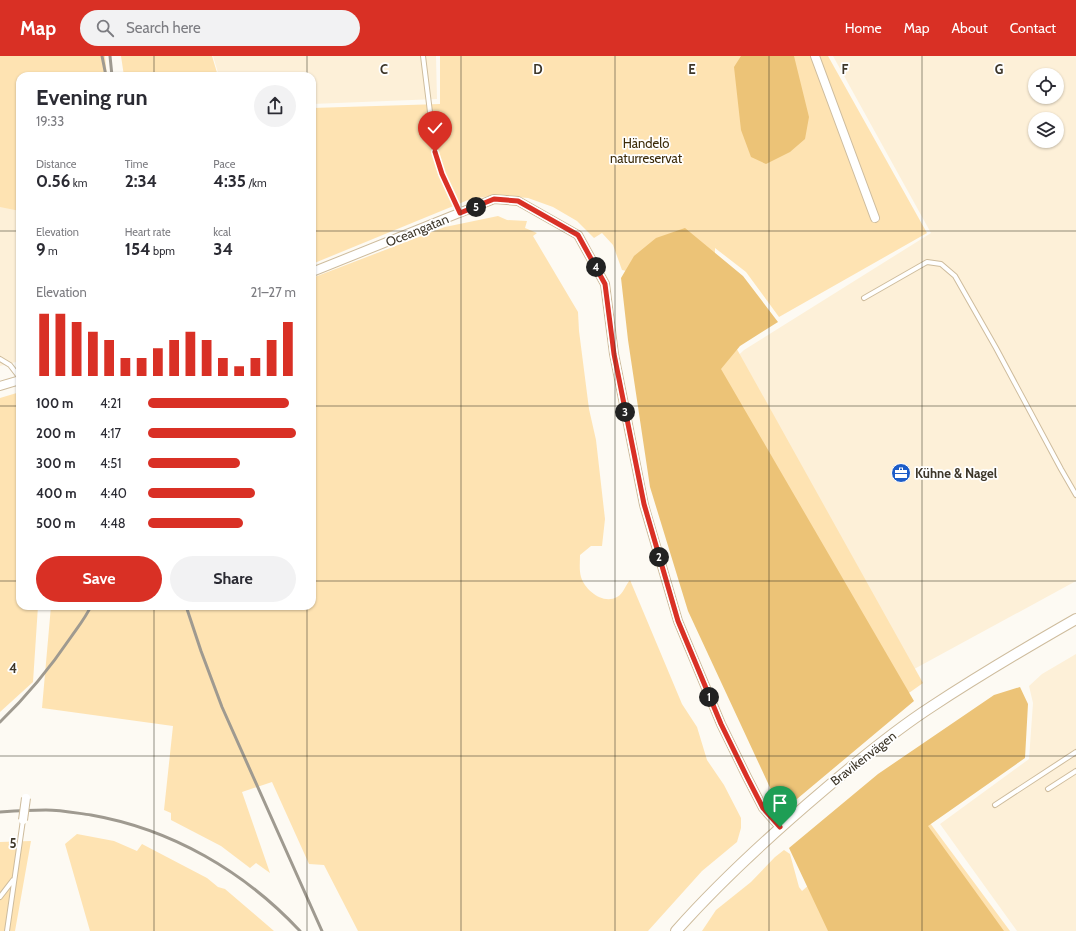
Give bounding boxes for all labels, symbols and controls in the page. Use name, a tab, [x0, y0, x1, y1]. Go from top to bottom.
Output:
search box	[80, 10, 360, 46]
text: Map	[20, 17, 56, 40]
icon: search	[94, 17, 116, 39]
text: Search here	[126, 19, 201, 37]
text: Home	[845, 19, 882, 37]
text: Map	[904, 19, 929, 37]
text: About	[951, 19, 988, 37]
text: Contact	[1010, 19, 1056, 37]
text: C	[380, 61, 388, 77]
text: D	[533, 61, 543, 77]
text: E	[688, 61, 696, 77]
text: F	[842, 61, 849, 77]
text: G	[995, 61, 1004, 77]
map controls	[1028, 68, 1064, 148]
button: locate	[1028, 68, 1064, 104]
text: Evening run	[36, 84, 148, 111]
button: share	[254, 85, 296, 127]
pin	[418, 111, 452, 152]
button: layers	[1028, 112, 1064, 148]
text: 19:33	[36, 113, 64, 129]
icon: check	[424, 117, 446, 139]
park label: Händelö naturreservat	[610, 135, 683, 166]
text: Distance	[36, 157, 77, 171]
text: Time	[125, 157, 148, 171]
text: Pace	[213, 157, 235, 171]
text: 0.56	[36, 171, 70, 191]
text: 2:34	[125, 171, 157, 191]
text: 4:35	[213, 171, 246, 191]
text: km	[70, 176, 87, 190]
text: /km	[246, 176, 267, 190]
pin: 5	[466, 197, 486, 217]
text: 5	[473, 200, 479, 214]
street label: Oceangatan	[383, 210, 451, 250]
text: Elevation	[36, 225, 79, 239]
text: Heart rate	[125, 225, 171, 239]
text: kcal	[213, 225, 231, 239]
text: 9	[36, 239, 46, 259]
text: 154	[125, 239, 151, 259]
text: 34	[213, 239, 233, 259]
text: m	[46, 244, 58, 258]
text: bpm	[151, 244, 175, 258]
pin: 4	[586, 257, 606, 277]
text: 4	[593, 260, 599, 274]
text: Elevation	[36, 284, 87, 300]
text: 21–27 m	[250, 284, 296, 300]
text: 100 m	[36, 395, 73, 411]
text: 4:21	[100, 395, 121, 411]
pin: 3	[615, 402, 635, 422]
text: 3	[622, 405, 628, 419]
text: 200 m	[36, 425, 75, 441]
text: 4:17	[100, 425, 121, 441]
text: 300 m	[36, 455, 76, 471]
text: 4:51	[100, 455, 122, 471]
office icon: Kühne & Nagel	[890, 462, 912, 484]
place label: Kühne & Nagel	[915, 465, 998, 481]
text: 400 m	[36, 485, 77, 501]
text: 4:40	[100, 485, 127, 501]
text: 500 m	[36, 515, 76, 531]
text: 4:48	[100, 515, 126, 531]
pin: 2	[649, 547, 669, 567]
text: 2	[656, 550, 662, 564]
button: Save	[36, 556, 162, 602]
button: Share	[170, 556, 296, 602]
text: 4	[9, 660, 17, 676]
pin: 1	[699, 687, 719, 707]
text: 1	[707, 690, 711, 704]
street label: Bravikenvägen	[827, 727, 899, 789]
pin	[763, 786, 797, 827]
icon: arrive	[769, 792, 791, 814]
text: 5	[10, 835, 17, 851]

